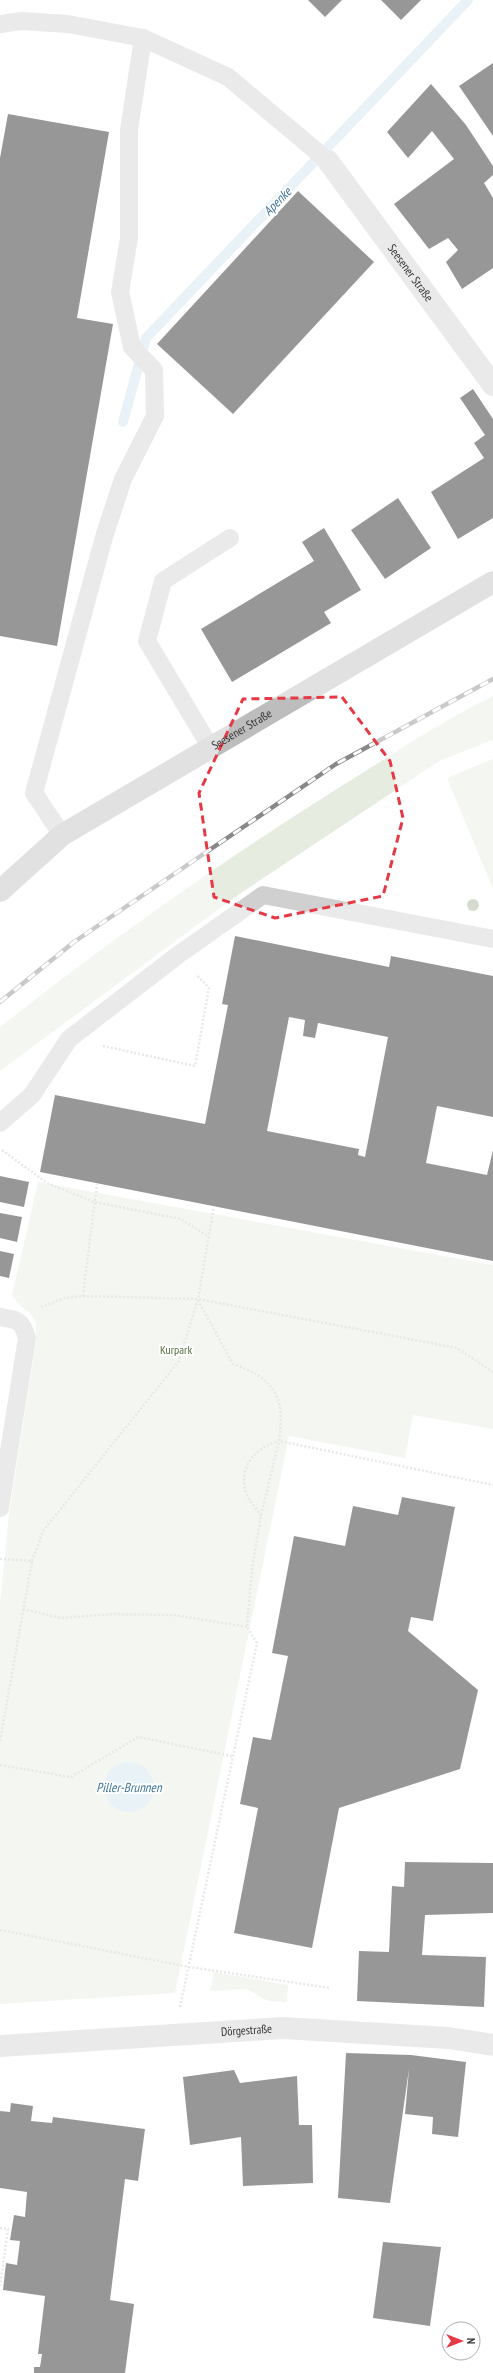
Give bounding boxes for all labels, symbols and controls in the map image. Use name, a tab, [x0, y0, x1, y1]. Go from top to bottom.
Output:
water label: Apenke	[260, 182, 296, 219]
street label: Seesener Straße	[385, 241, 437, 304]
street label: Seesener Straße	[209, 705, 274, 753]
park label: Kurpark	[160, 1342, 192, 1357]
water label: Piller-Brunnen	[96, 1779, 163, 1796]
street label: Dörgestraße	[220, 2021, 273, 2039]
north arrow	[441, 2321, 481, 2361]
text: N	[464, 2338, 478, 2344]

